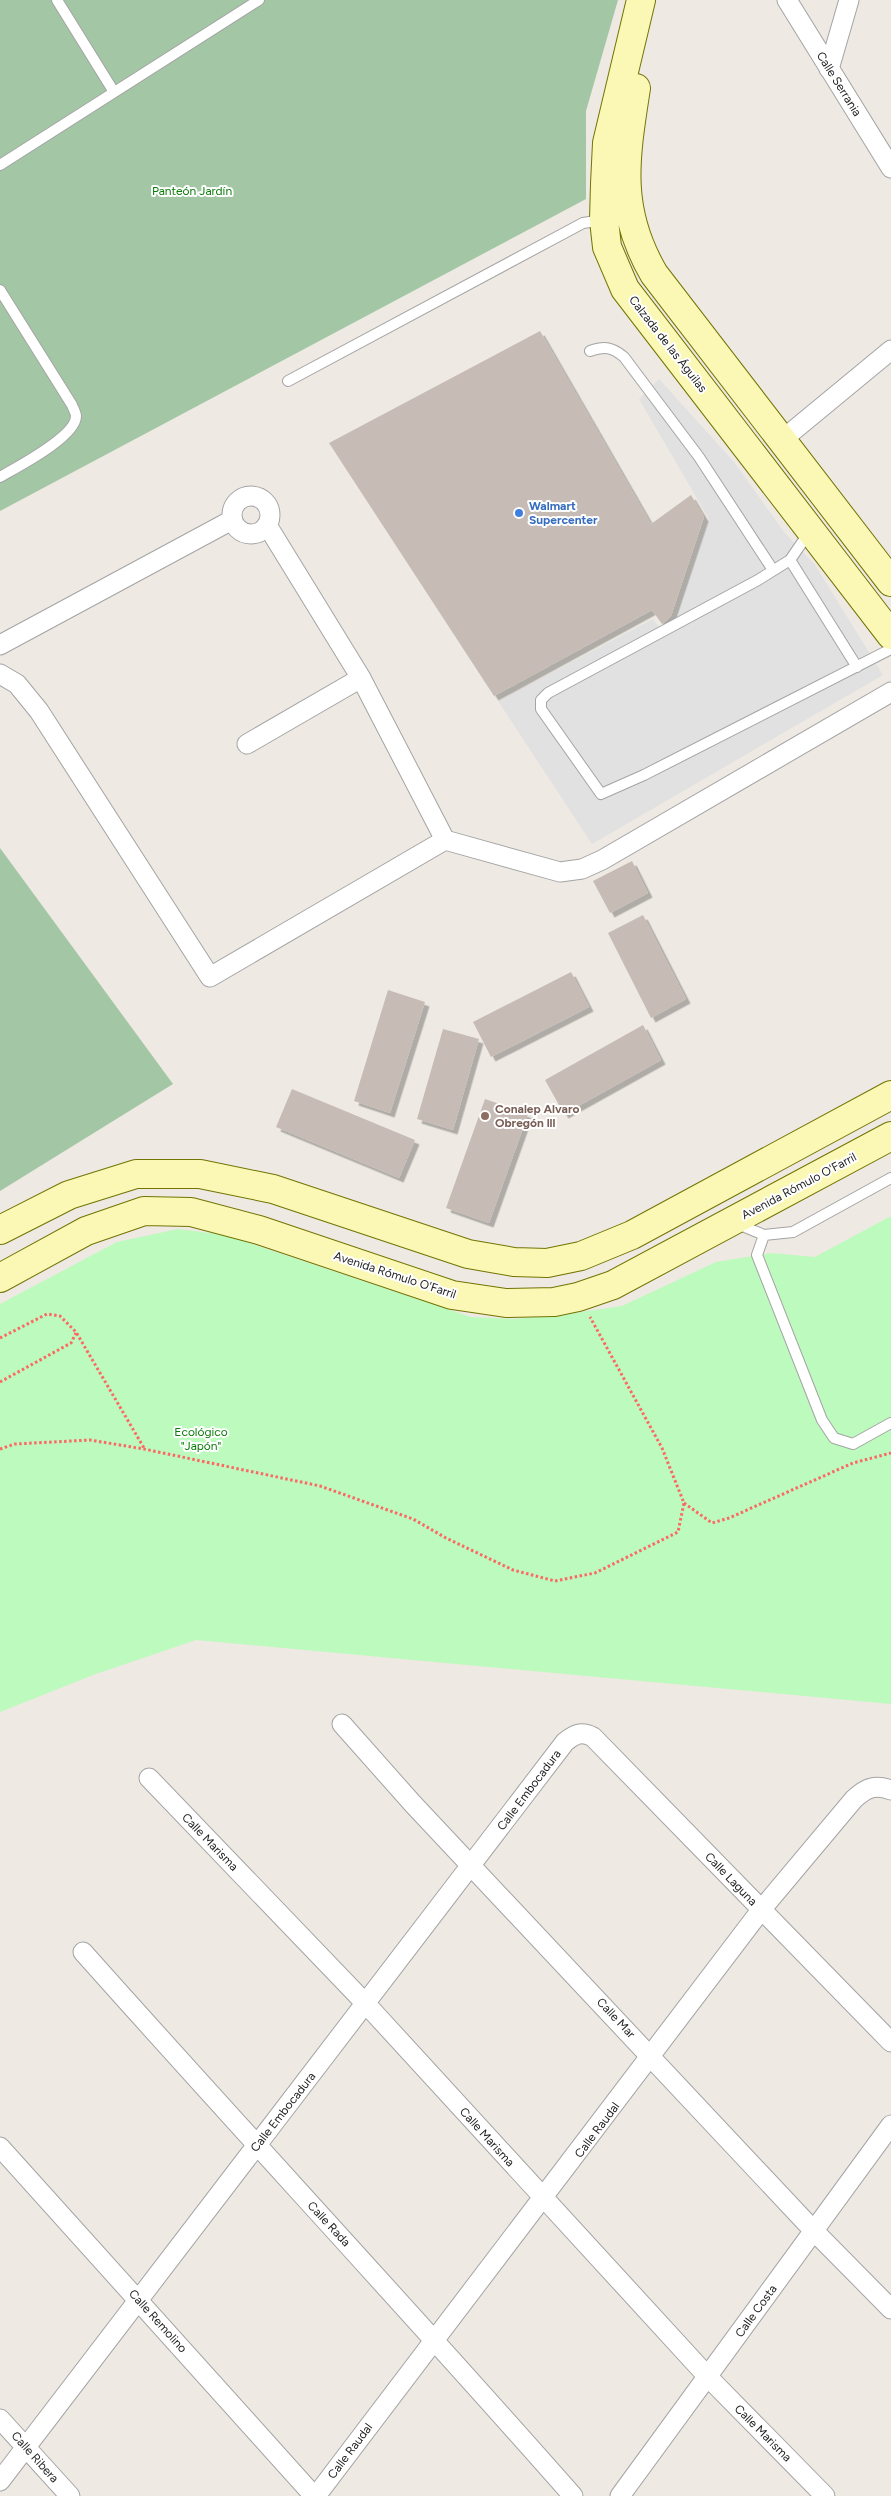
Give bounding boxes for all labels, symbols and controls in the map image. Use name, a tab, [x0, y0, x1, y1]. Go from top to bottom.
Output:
street label: Calle Serrania	[814, 49, 864, 119]
park label: Panteón Jardín	[152, 184, 232, 198]
street label: Calzada de las Águilas	[626, 293, 710, 395]
place label: Walmart Supercenter	[529, 499, 598, 527]
marker: Walmart Supercenter	[513, 507, 525, 519]
place label: Conalep Alvaro Obregón lll	[495, 1102, 579, 1130]
marker: Conalep Alvaro Obregón lll	[479, 1110, 491, 1122]
street label: Avenida Rómulo O'Farril	[739, 1150, 859, 1222]
street label: Avenida Rómulo O'Farril	[332, 1249, 458, 1301]
park label: Ecológico "Japón"	[174, 1425, 228, 1453]
street label: Calle Embocadura	[494, 1747, 564, 1833]
street label: Calle Marisma	[179, 1810, 241, 1874]
street label: Calle Laguna	[702, 1850, 760, 1908]
street label: Calle Mar	[594, 1995, 638, 2041]
street label: Calle Embocadura	[247, 2069, 319, 2155]
street label: Calle Raudal	[572, 2100, 622, 2160]
street label: Calle Marisma	[457, 2105, 517, 2169]
street label: Calle Rada	[305, 2199, 353, 2249]
street label: Calle Costa	[732, 2282, 780, 2340]
street label: Calle Remolino	[126, 2287, 190, 2355]
street label: Calle Marisma	[732, 2402, 794, 2464]
street label: Calle Raudal	[325, 2421, 375, 2481]
street label: Calle Ribera	[9, 2429, 61, 2485]

